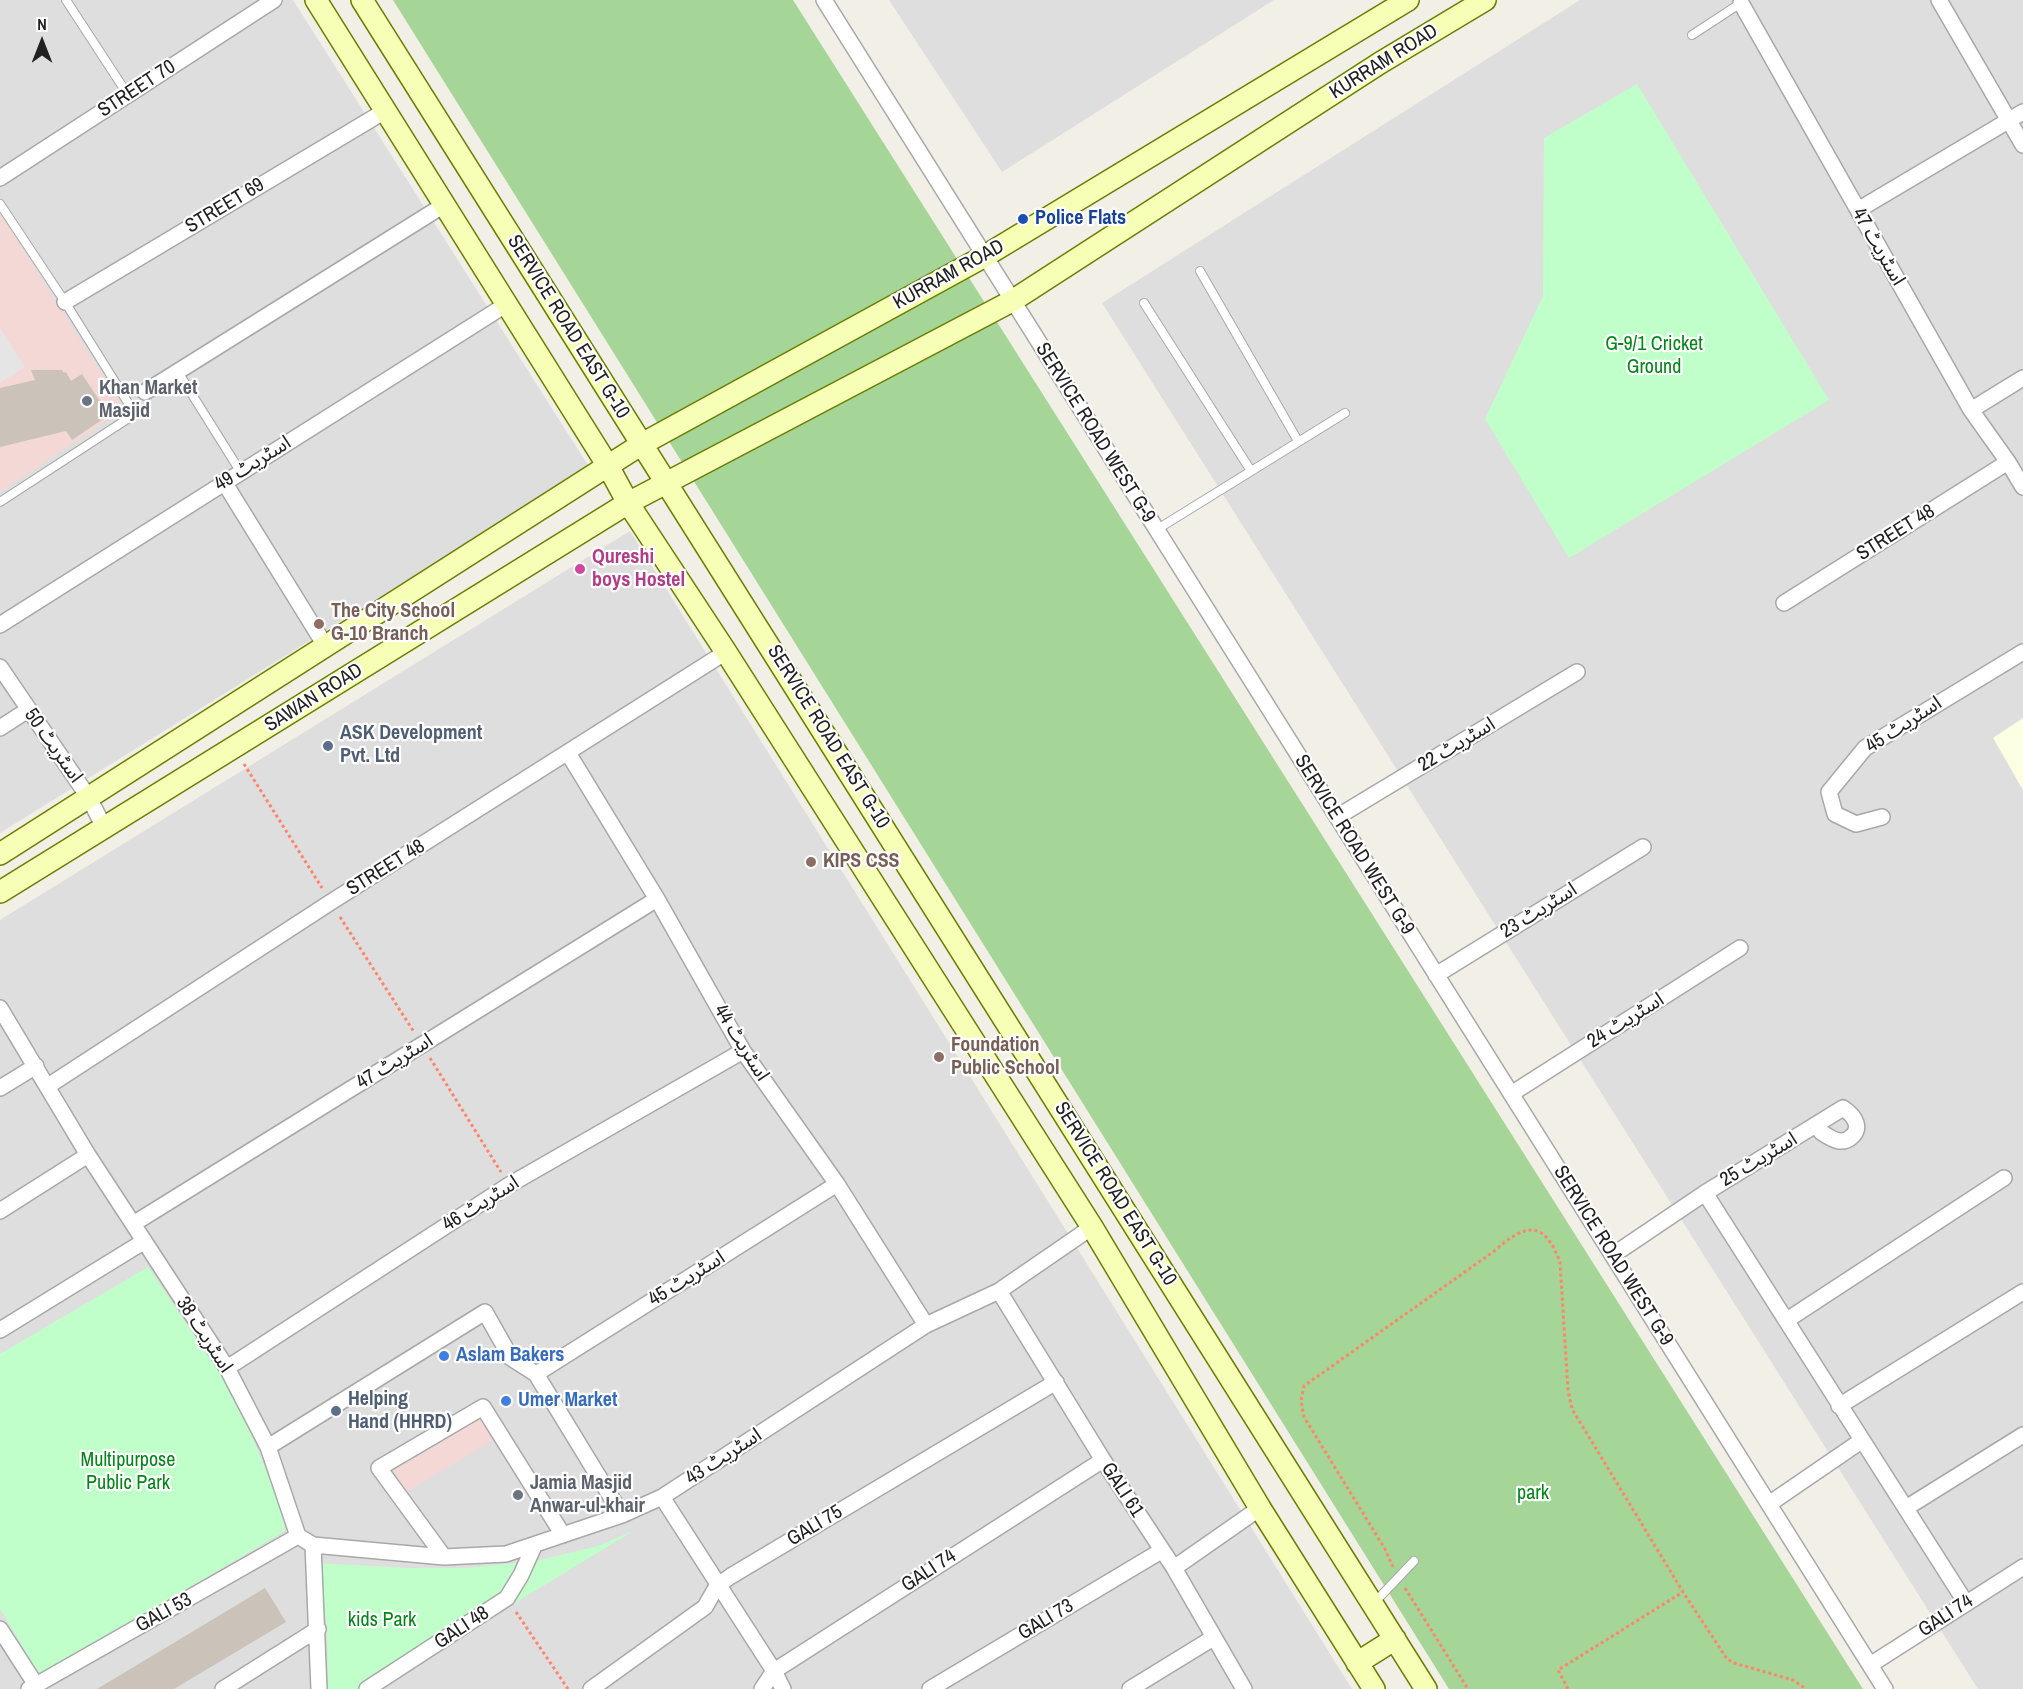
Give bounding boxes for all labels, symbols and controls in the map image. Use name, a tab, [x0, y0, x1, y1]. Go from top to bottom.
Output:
north arrow	[12, 12, 72, 72]
text: N	[37, 13, 47, 35]
street label: KURRAM ROAD	[1325, 19, 1443, 105]
street label: STREET 70	[94, 55, 180, 123]
street label: STREET 69	[181, 173, 269, 239]
street label: اسٹریٹ 47	[1846, 204, 1910, 290]
place label: Police Flats	[1035, 207, 1126, 231]
marker: Police Flats	[1016, 212, 1030, 226]
street label: SERVICE ROAD EAST G-10	[502, 231, 634, 423]
street label: KURRAM ROAD	[889, 235, 1009, 315]
park label: G-9/1 Cricket Ground	[1605, 333, 1703, 380]
street label: SERVICE ROAD WEST G-9	[1030, 339, 1160, 527]
place label: Khan Market Masjid	[99, 377, 197, 424]
marker: Khan Market Masjid	[80, 394, 94, 408]
street label: اسٹریٹ 49	[210, 431, 296, 497]
street label: STREET 48	[1853, 500, 1939, 566]
place label: Qureshi boys Hostel	[592, 546, 685, 593]
marker: Qureshi boys Hostel	[573, 562, 587, 576]
place label: The City School G-10 Branch	[331, 600, 455, 647]
marker: The City School G-10 Branch	[312, 617, 326, 631]
street label: SERVICE ROAD EAST G-10	[762, 641, 894, 833]
street label: SAWAN ROAD	[261, 658, 367, 738]
street label: اسٹریٹ 45	[1861, 692, 1947, 758]
street label: اسٹریٹ 50	[19, 704, 87, 788]
street label: اسٹریٹ 22	[1414, 713, 1500, 777]
place label: ASK Development Pvt. Ltd	[340, 722, 482, 769]
marker: ASK Development Pvt. Ltd	[321, 739, 335, 753]
street label: SERVICE ROAD WEST G-9	[1289, 751, 1419, 939]
street label: STREET 48	[343, 835, 429, 901]
place label: KIPS CSS	[823, 850, 900, 874]
marker: KIPS CSS	[804, 855, 818, 869]
street label: اسٹریٹ 23	[1496, 878, 1582, 944]
street label: اسٹریٹ 24	[1583, 988, 1669, 1054]
street label: اسٹریٹ 44	[708, 1000, 774, 1086]
street label: اسٹریٹ 47	[352, 1029, 438, 1095]
place label: Foundation Public School	[951, 1034, 1059, 1081]
marker: Foundation Public School	[932, 1050, 946, 1064]
street label: SERVICE ROAD EAST G-10	[1049, 1098, 1181, 1290]
street label: اسٹریٹ 25	[1716, 1128, 1802, 1192]
street label: SERVICE ROAD WEST G-9	[1548, 1162, 1678, 1350]
street label: اسٹریٹ 46	[438, 1171, 524, 1237]
street label: اسٹریٹ 45	[644, 1246, 730, 1312]
street label: اسٹریٹ 38	[171, 1292, 237, 1378]
place label: Aslam Bakers	[456, 1344, 564, 1368]
marker: Aslam Bakers	[437, 1349, 451, 1363]
place label: Helping Hand (HHRD)	[348, 1388, 452, 1435]
place label: Umer Market	[518, 1389, 617, 1413]
marker: Umer Market	[499, 1394, 513, 1408]
marker: Helping Hand (HHRD)	[329, 1404, 343, 1418]
street label: اسٹریٹ 43	[681, 1424, 767, 1490]
park label: Multipurpose Public Park	[81, 1449, 175, 1496]
street label: GALI 61	[1096, 1458, 1148, 1522]
place label: Jamia Masjid Anwar-ul-khair	[530, 1472, 645, 1519]
park label: park	[1517, 1482, 1549, 1506]
marker: Jamia Masjid Anwar-ul-khair	[511, 1488, 525, 1502]
street label: GALI 75	[783, 1500, 847, 1552]
street label: GALI 74	[897, 1545, 961, 1597]
street label: GALI 53	[132, 1588, 196, 1638]
street label: GALI 74	[1914, 1590, 1978, 1642]
street label: GALI 73	[1014, 1594, 1078, 1646]
street label: GALI 48	[430, 1602, 494, 1654]
park label: kids Park	[348, 1609, 416, 1633]

